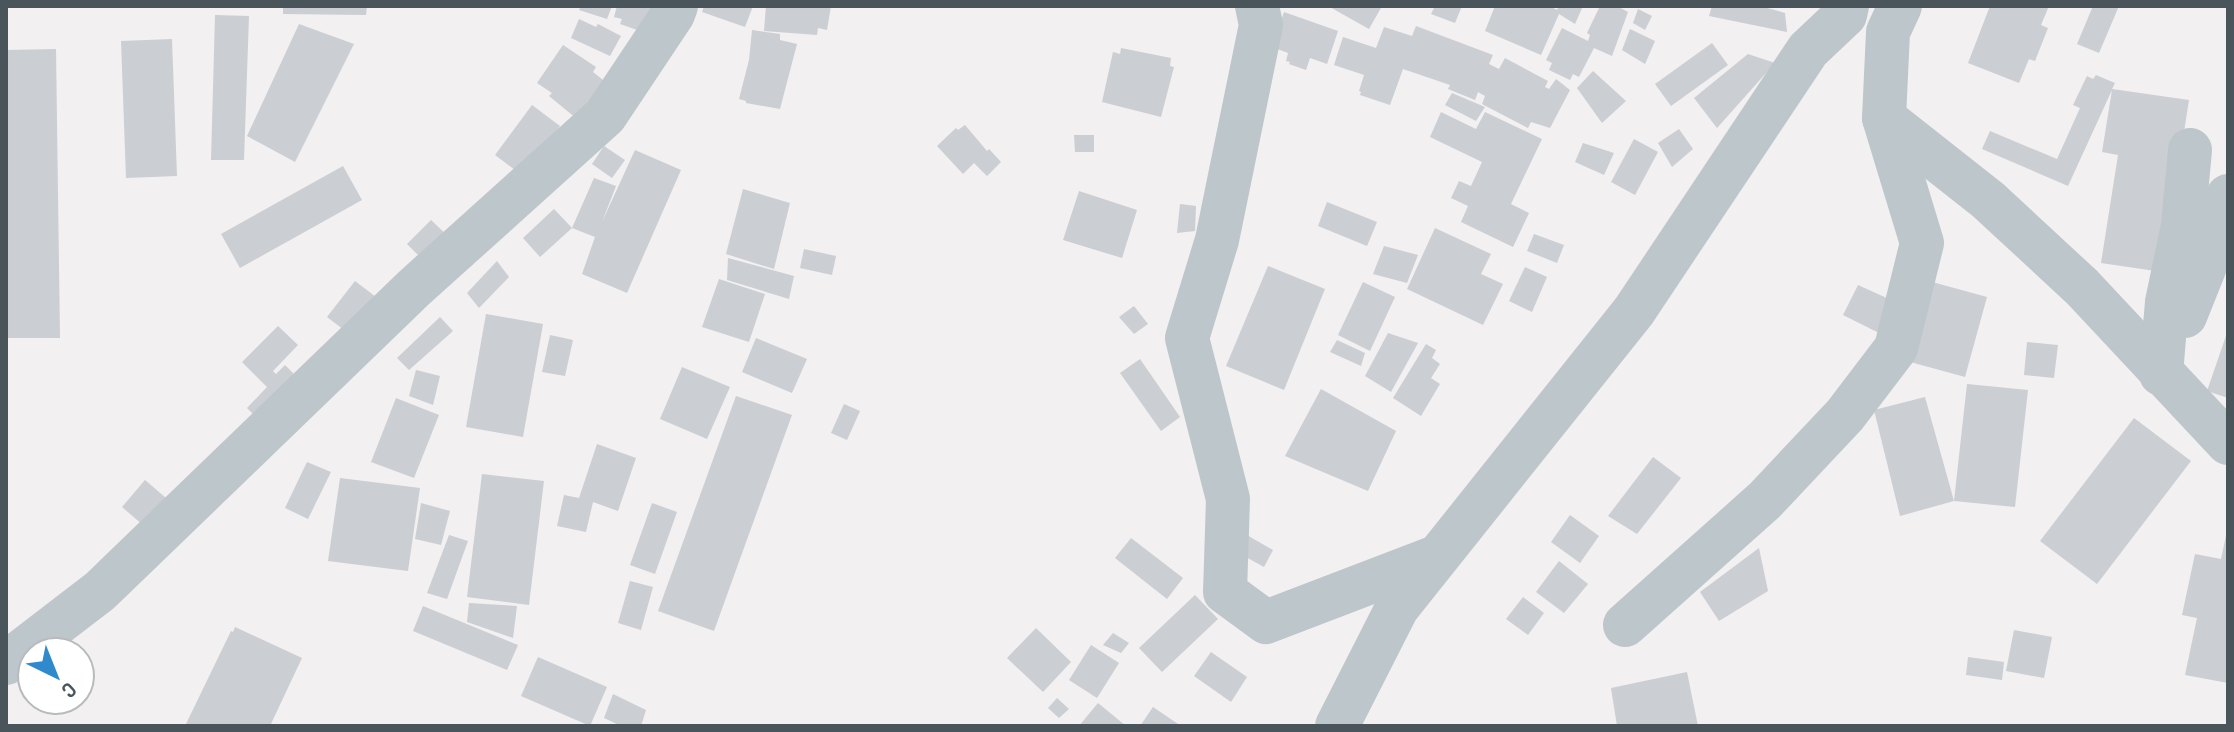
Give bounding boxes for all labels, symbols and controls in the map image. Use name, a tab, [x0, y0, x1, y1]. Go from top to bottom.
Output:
north arrow	[16, 636, 96, 716]
text: С	[55, 676, 82, 703]

